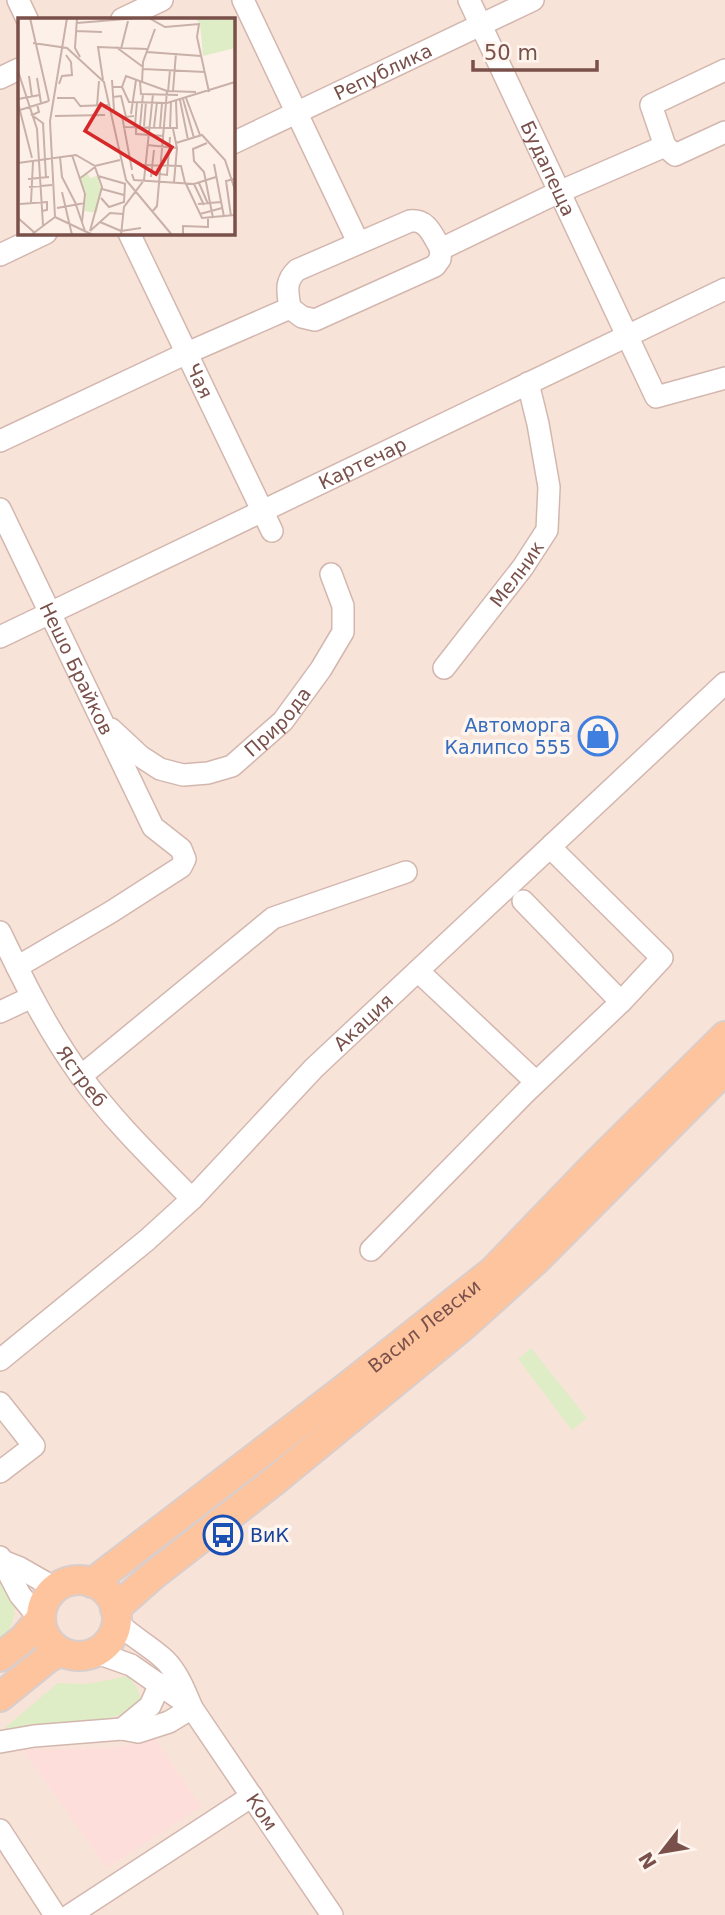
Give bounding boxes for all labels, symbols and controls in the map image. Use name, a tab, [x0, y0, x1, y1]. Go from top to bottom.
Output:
inset map	[18, 18, 234, 234]
scale bar	[473, 28, 597, 72]
street label: Република	[330, 39, 436, 104]
text: 50 m	[484, 41, 538, 65]
street label: Будапеща	[516, 117, 580, 219]
street label: Чая	[182, 360, 218, 402]
street label: Картечар	[315, 433, 410, 494]
street label: Мелник	[485, 537, 548, 611]
street label: Нешо Брайков	[36, 599, 118, 738]
street label: Природа	[240, 683, 315, 761]
place label: Автоморга Калипсо 555	[445, 714, 571, 758]
shop icon: Автоморга Калипсо 555	[577, 715, 619, 757]
street label: Акация	[329, 989, 397, 1055]
street label: Ястреб	[52, 1041, 111, 1111]
street label: Васил Левски	[363, 1275, 485, 1377]
bus stop icon: ВиК	[202, 1514, 244, 1556]
place label: ВиК	[250, 1524, 289, 1546]
street label: Ком	[242, 1789, 282, 1834]
north arrow	[627, 1817, 697, 1887]
text: N	[634, 1848, 661, 1873]

